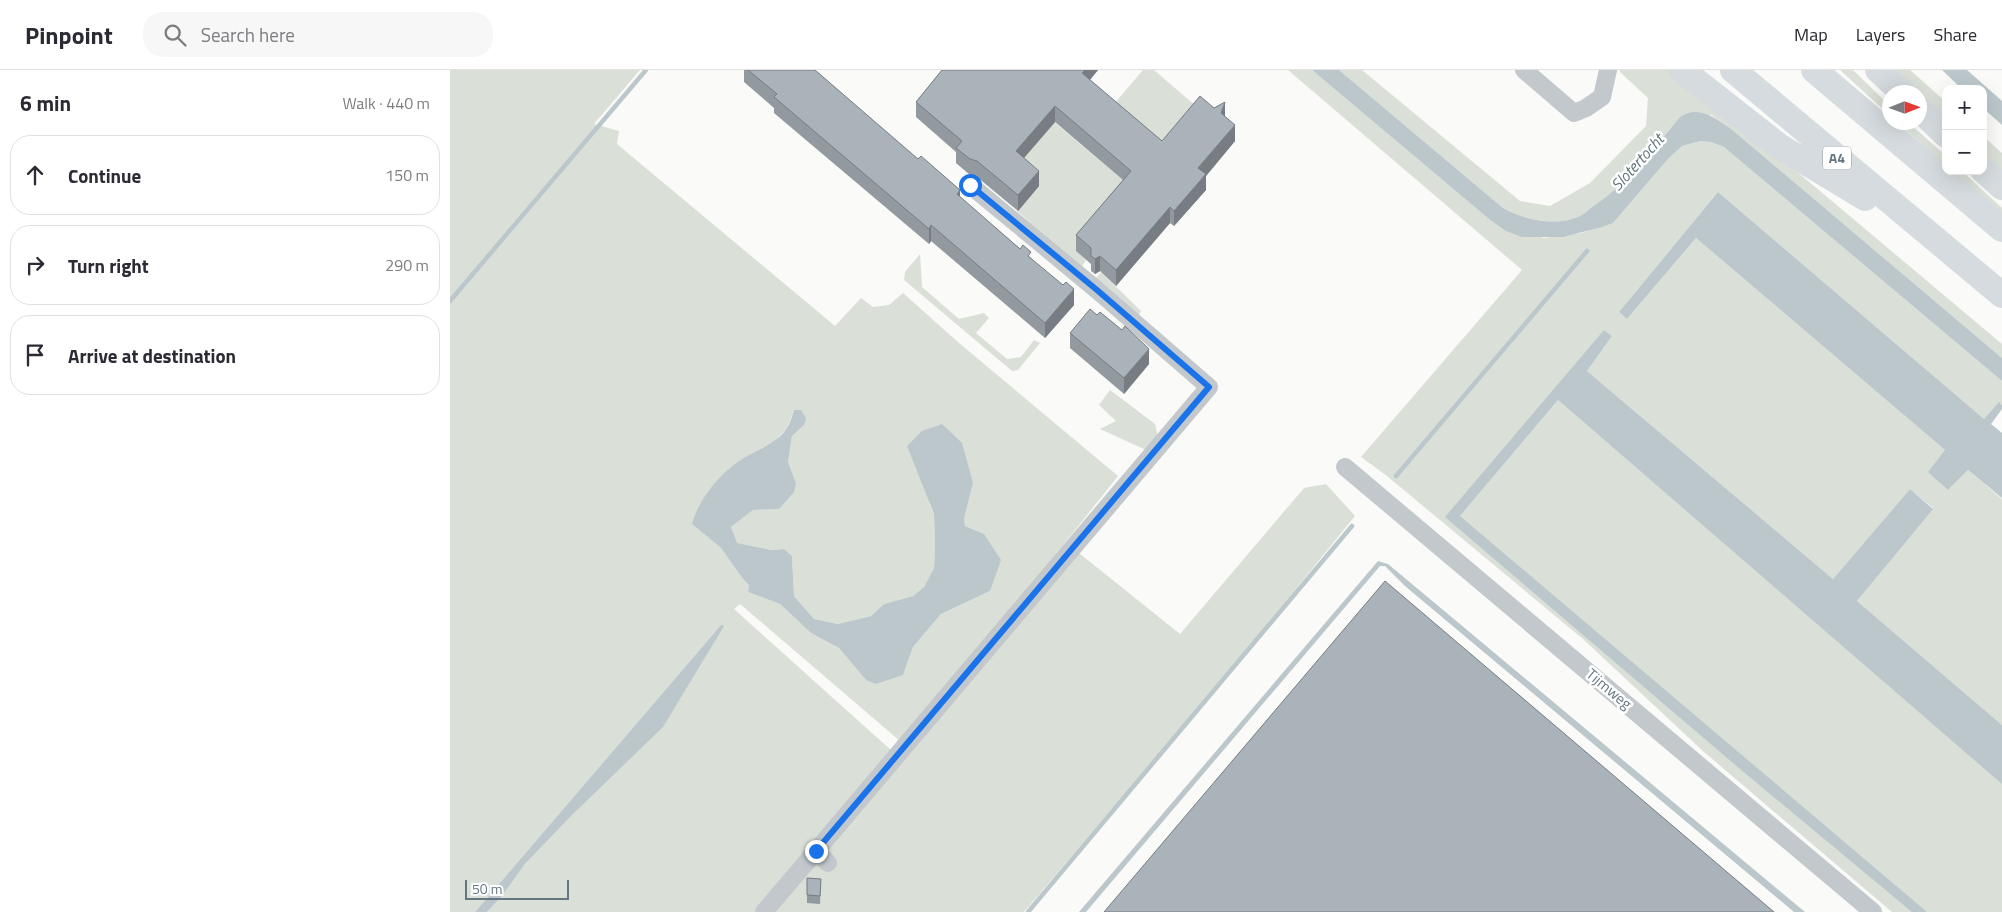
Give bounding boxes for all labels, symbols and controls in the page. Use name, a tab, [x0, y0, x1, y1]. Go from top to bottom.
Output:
search box	[143, 12, 493, 57]
text: Pinpoint	[25, 17, 113, 53]
text: Search here	[201, 20, 295, 49]
icon: search	[161, 21, 189, 49]
text: Map	[1794, 21, 1828, 48]
text: Layers	[1856, 21, 1905, 48]
text: Share	[1933, 21, 1977, 48]
north arrow	[1882, 85, 1927, 130]
map controls	[1942, 85, 1987, 175]
button: +	[1942, 85, 1987, 130]
text: 6 min	[20, 87, 71, 119]
text: Walk · 440 m	[342, 91, 430, 115]
water label: Slotertocht	[1605, 127, 1670, 196]
button: −	[1942, 130, 1987, 175]
road number: A4	[1823, 146, 1851, 170]
icon: ahead	[21, 161, 49, 189]
text: Continue	[68, 161, 141, 190]
text: 150 m	[385, 163, 429, 187]
route start	[959, 174, 982, 197]
icon: right	[21, 251, 49, 279]
text: Turn right	[68, 251, 149, 280]
text: 290 m	[385, 253, 429, 277]
icon: arrive	[21, 341, 49, 369]
text: Arrive at destination	[68, 341, 236, 370]
street label: Tijmweg	[1581, 663, 1637, 715]
route end	[805, 840, 828, 863]
scale bar	[465, 877, 569, 900]
text: 50 m	[472, 878, 502, 899]

